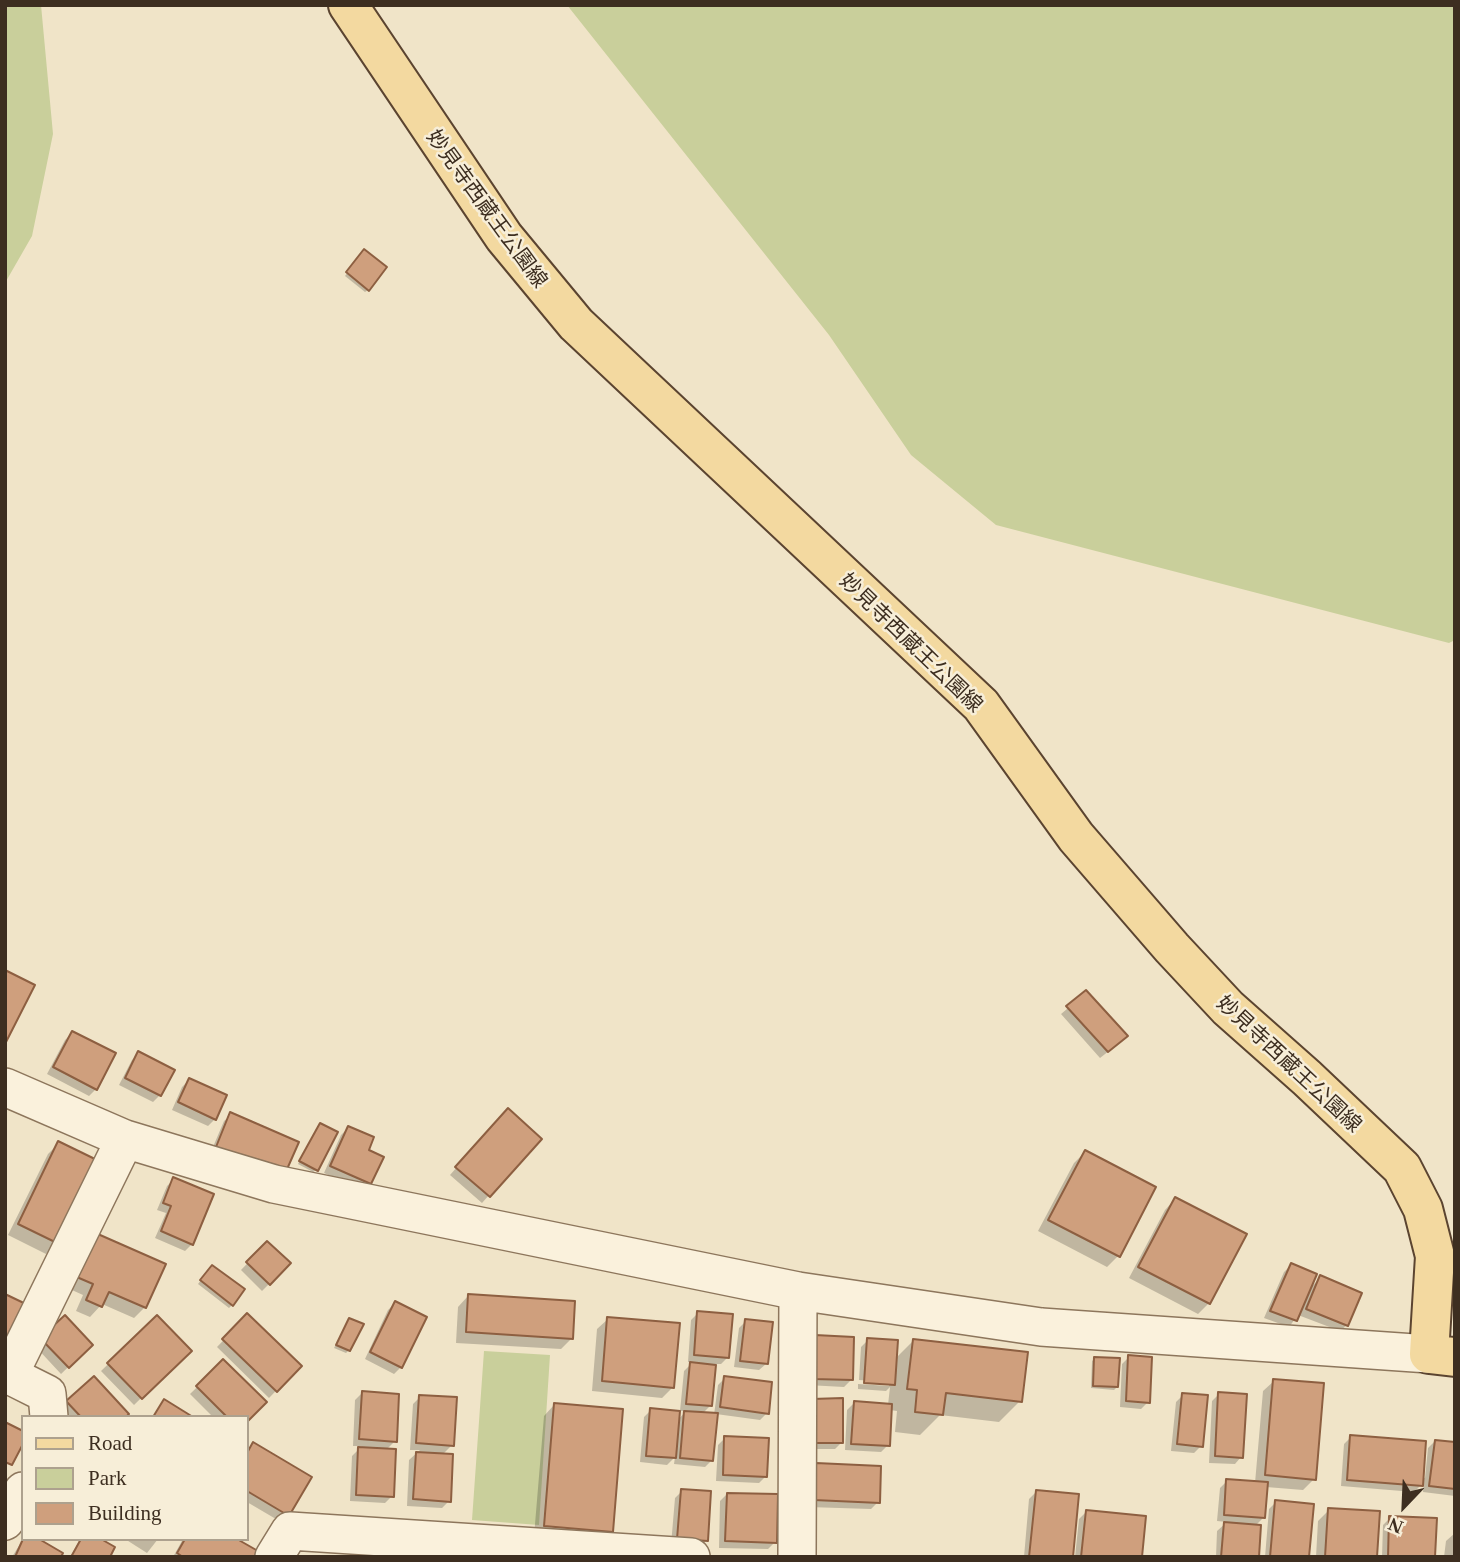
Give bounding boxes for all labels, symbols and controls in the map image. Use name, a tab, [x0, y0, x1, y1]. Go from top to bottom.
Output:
street label: 妙見寺西蔵王公園線	[422, 124, 554, 292]
street label: 妙見寺西蔵王公園線	[835, 567, 989, 717]
street label: 妙見寺西蔵王公園線	[1212, 989, 1368, 1137]
legend	[21, 1415, 248, 1541]
text: Road	[88, 1431, 132, 1455]
text: Park	[88, 1466, 127, 1490]
north arrow	[1369, 1471, 1439, 1541]
text: Building	[88, 1501, 162, 1525]
text: N	[1385, 1513, 1406, 1538]

